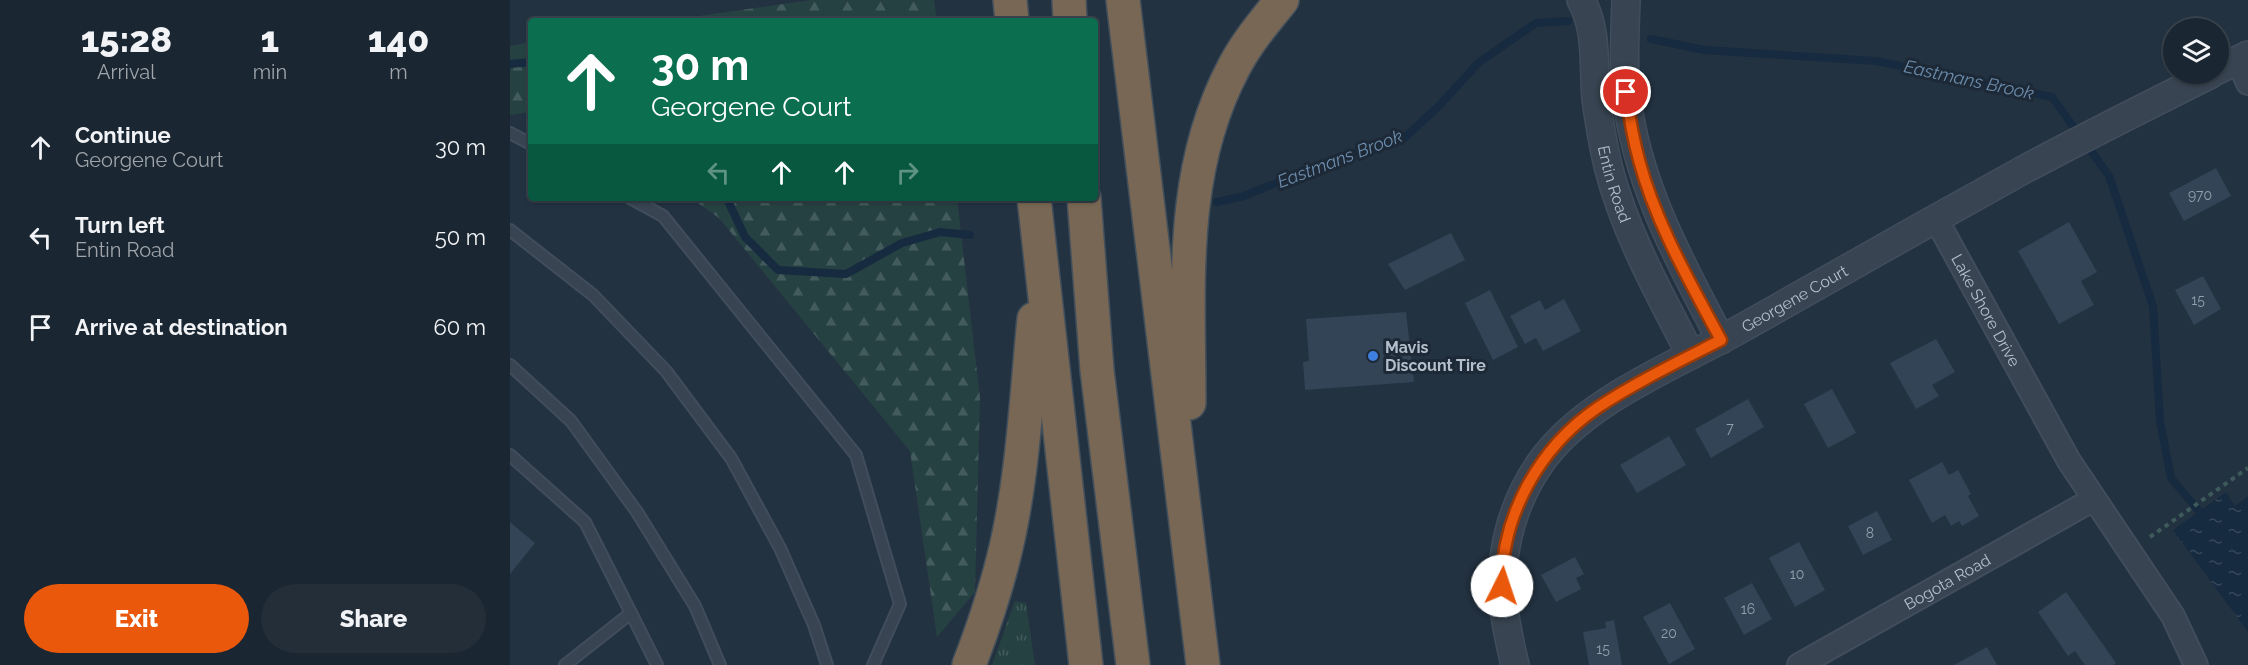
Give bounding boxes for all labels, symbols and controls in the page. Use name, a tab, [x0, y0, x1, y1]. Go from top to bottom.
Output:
text: 15:28	[81, 18, 172, 60]
text: 1	[261, 18, 279, 60]
text: 140	[368, 18, 429, 60]
map controls	[2163, 18, 2229, 84]
button: layers	[2163, 18, 2229, 84]
text: 30 m	[651, 41, 749, 90]
icon: ahead	[552, 42, 630, 120]
water label: Eastmans Brook	[1902, 55, 2036, 104]
text: Arrival	[97, 60, 156, 84]
text: min	[253, 60, 287, 84]
text: m	[389, 60, 408, 84]
pin	[1600, 66, 1651, 117]
icon: arrive	[1609, 75, 1642, 108]
text: Georgene Court	[651, 91, 852, 122]
text: Continue	[75, 122, 171, 148]
water label: Eastmans Brook	[1274, 125, 1406, 192]
icon: ahead	[24, 131, 57, 164]
text: 30 m	[435, 134, 486, 160]
street label: Entin Road	[1594, 144, 1635, 225]
text: Georgene Court	[75, 148, 224, 172]
icon: left	[702, 156, 735, 189]
icon: ahead	[765, 156, 798, 189]
icon: ahead	[828, 156, 861, 189]
icon: right	[891, 156, 924, 189]
house number: 970	[2188, 187, 2212, 203]
text: Turn left	[75, 212, 165, 238]
icon: left	[24, 221, 57, 254]
text: 50 m	[435, 224, 486, 250]
text: Entin Road	[75, 238, 174, 262]
street label: Lake Shore Drive	[1947, 251, 2024, 370]
street label: Georgene Court	[1738, 261, 1852, 336]
house number: 15	[2191, 292, 2205, 308]
icon: arrive	[24, 311, 57, 344]
text: Arrive at destination	[75, 314, 288, 340]
text: 60 m	[433, 314, 486, 340]
place label: Mavis Discount Tire	[1385, 338, 1486, 375]
marker: Mavis Discount Tire	[1366, 349, 1380, 363]
house number: 7	[1726, 420, 1734, 436]
house number: 8	[1866, 525, 1874, 541]
street label: Bogota Road	[1901, 550, 1994, 614]
position arrow	[1470, 554, 1534, 618]
house number: 10	[1790, 566, 1804, 582]
button: Exit	[24, 584, 249, 653]
button: Share	[261, 584, 486, 653]
house number: 16	[1741, 601, 1755, 617]
house number: 20	[1661, 625, 1677, 641]
house number: 15	[1596, 641, 1610, 657]

